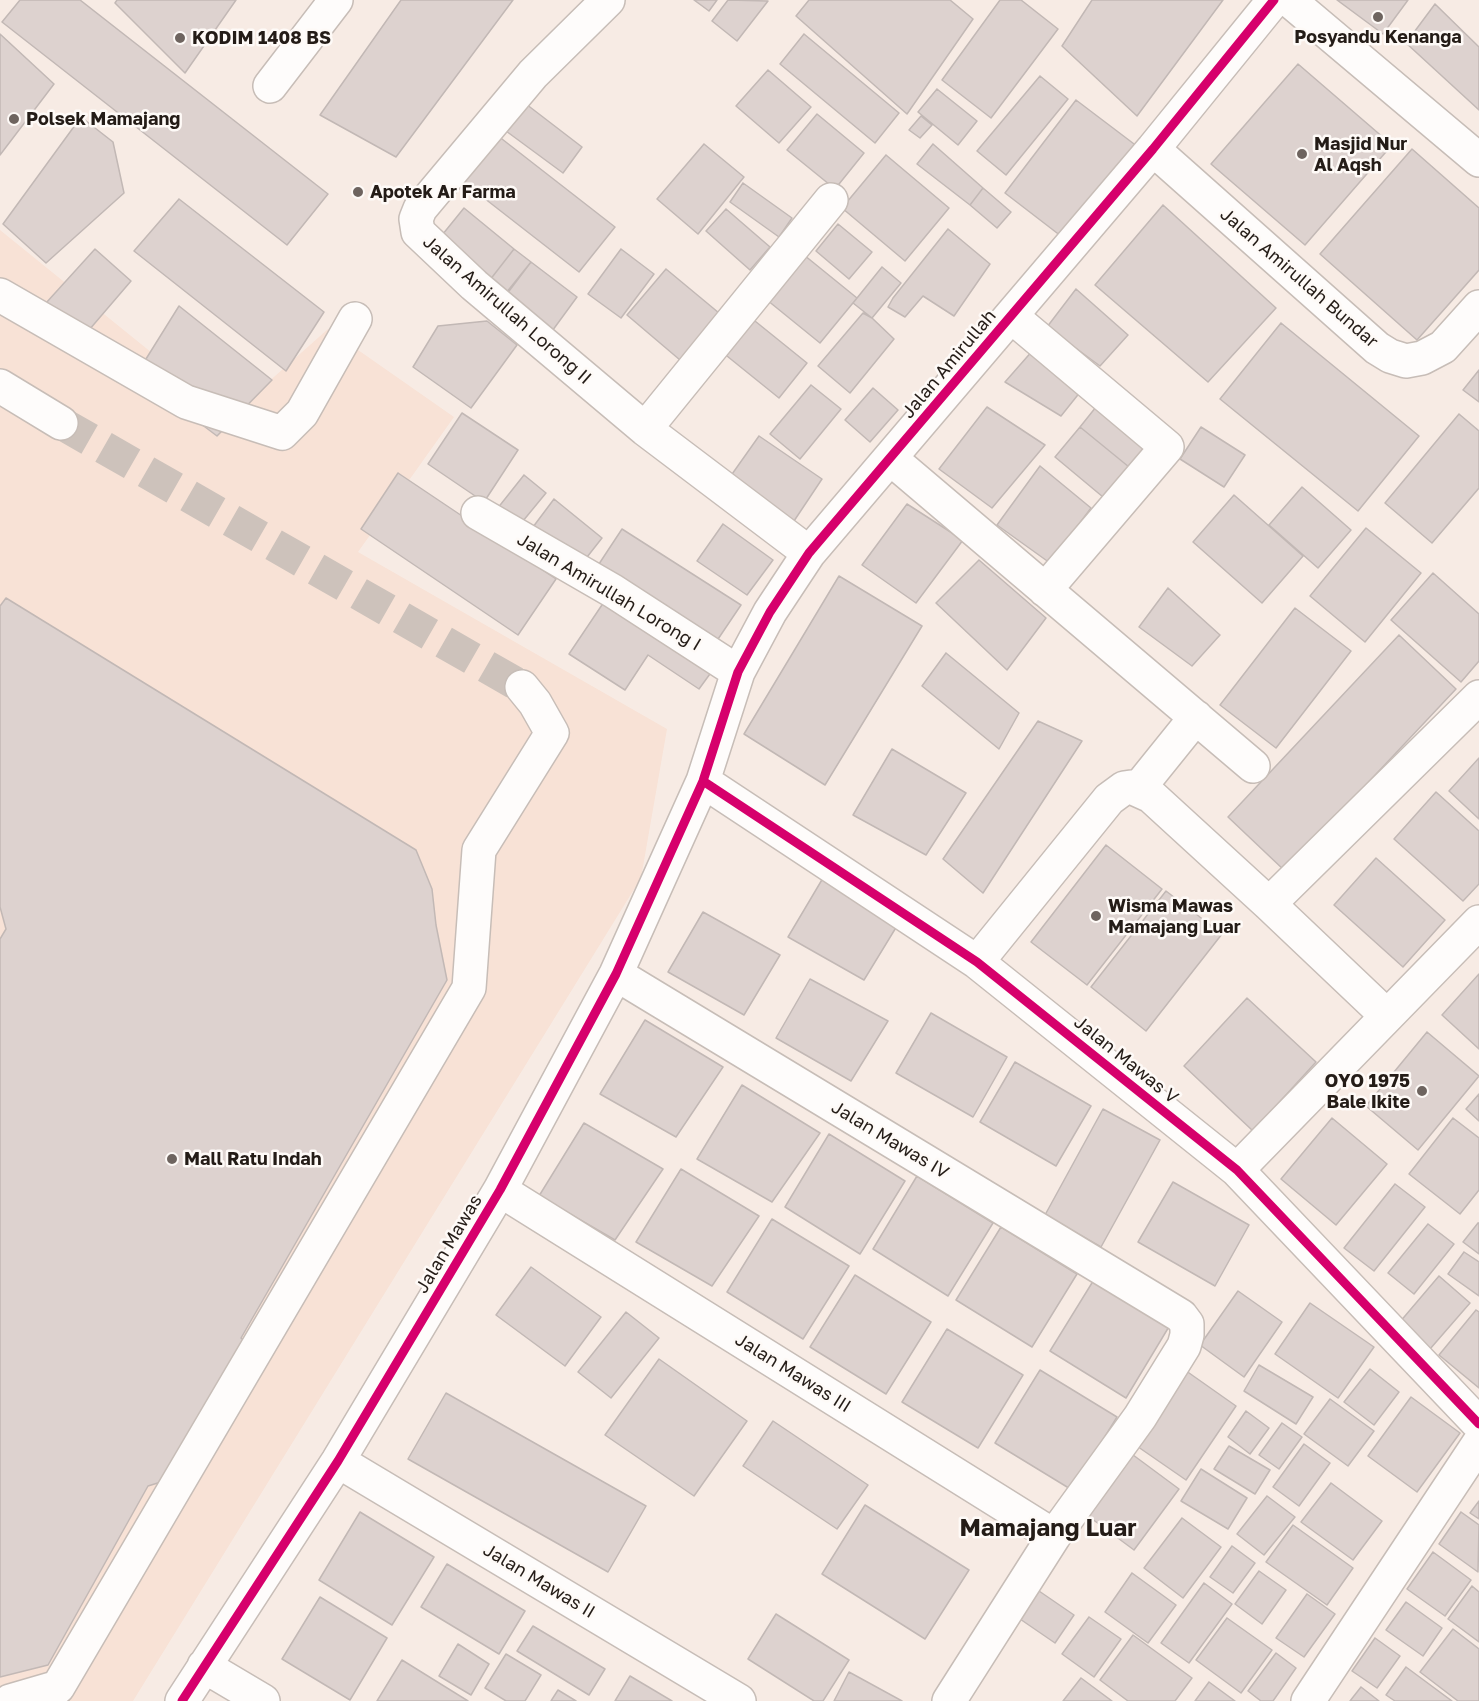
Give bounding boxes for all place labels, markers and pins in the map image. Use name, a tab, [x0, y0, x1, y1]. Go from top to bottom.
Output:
marker: Posyandu Kenanga	[1371, 10, 1385, 24]
place label: Posyandu Kenanga	[1294, 26, 1462, 48]
place label: KODIM 1408 BS	[192, 27, 331, 49]
marker: KODIM 1408 BS	[173, 31, 187, 45]
place label: Polsek Mamajang	[26, 108, 180, 130]
marker: Polsek Mamajang	[7, 112, 21, 126]
place label: Masjid Nur Al Aqsh	[1314, 133, 1407, 176]
marker: Masjid Nur Al Aqsh	[1295, 147, 1309, 161]
place label: Apotek Ar Farma	[370, 181, 516, 203]
marker: Apotek Ar Farma	[351, 185, 365, 199]
place label: Wisma Mawas Mamajang Luar	[1108, 895, 1241, 938]
marker: Wisma Mawas Mamajang Luar	[1089, 909, 1103, 923]
place label: OYO 1975 Bale Ikite	[1324, 1070, 1410, 1112]
marker: OYO 1975 Bale Ikite	[1415, 1084, 1429, 1098]
place label: Mall Ratu Indah	[184, 1148, 322, 1170]
marker: Mall Ratu Indah	[165, 1152, 179, 1166]

